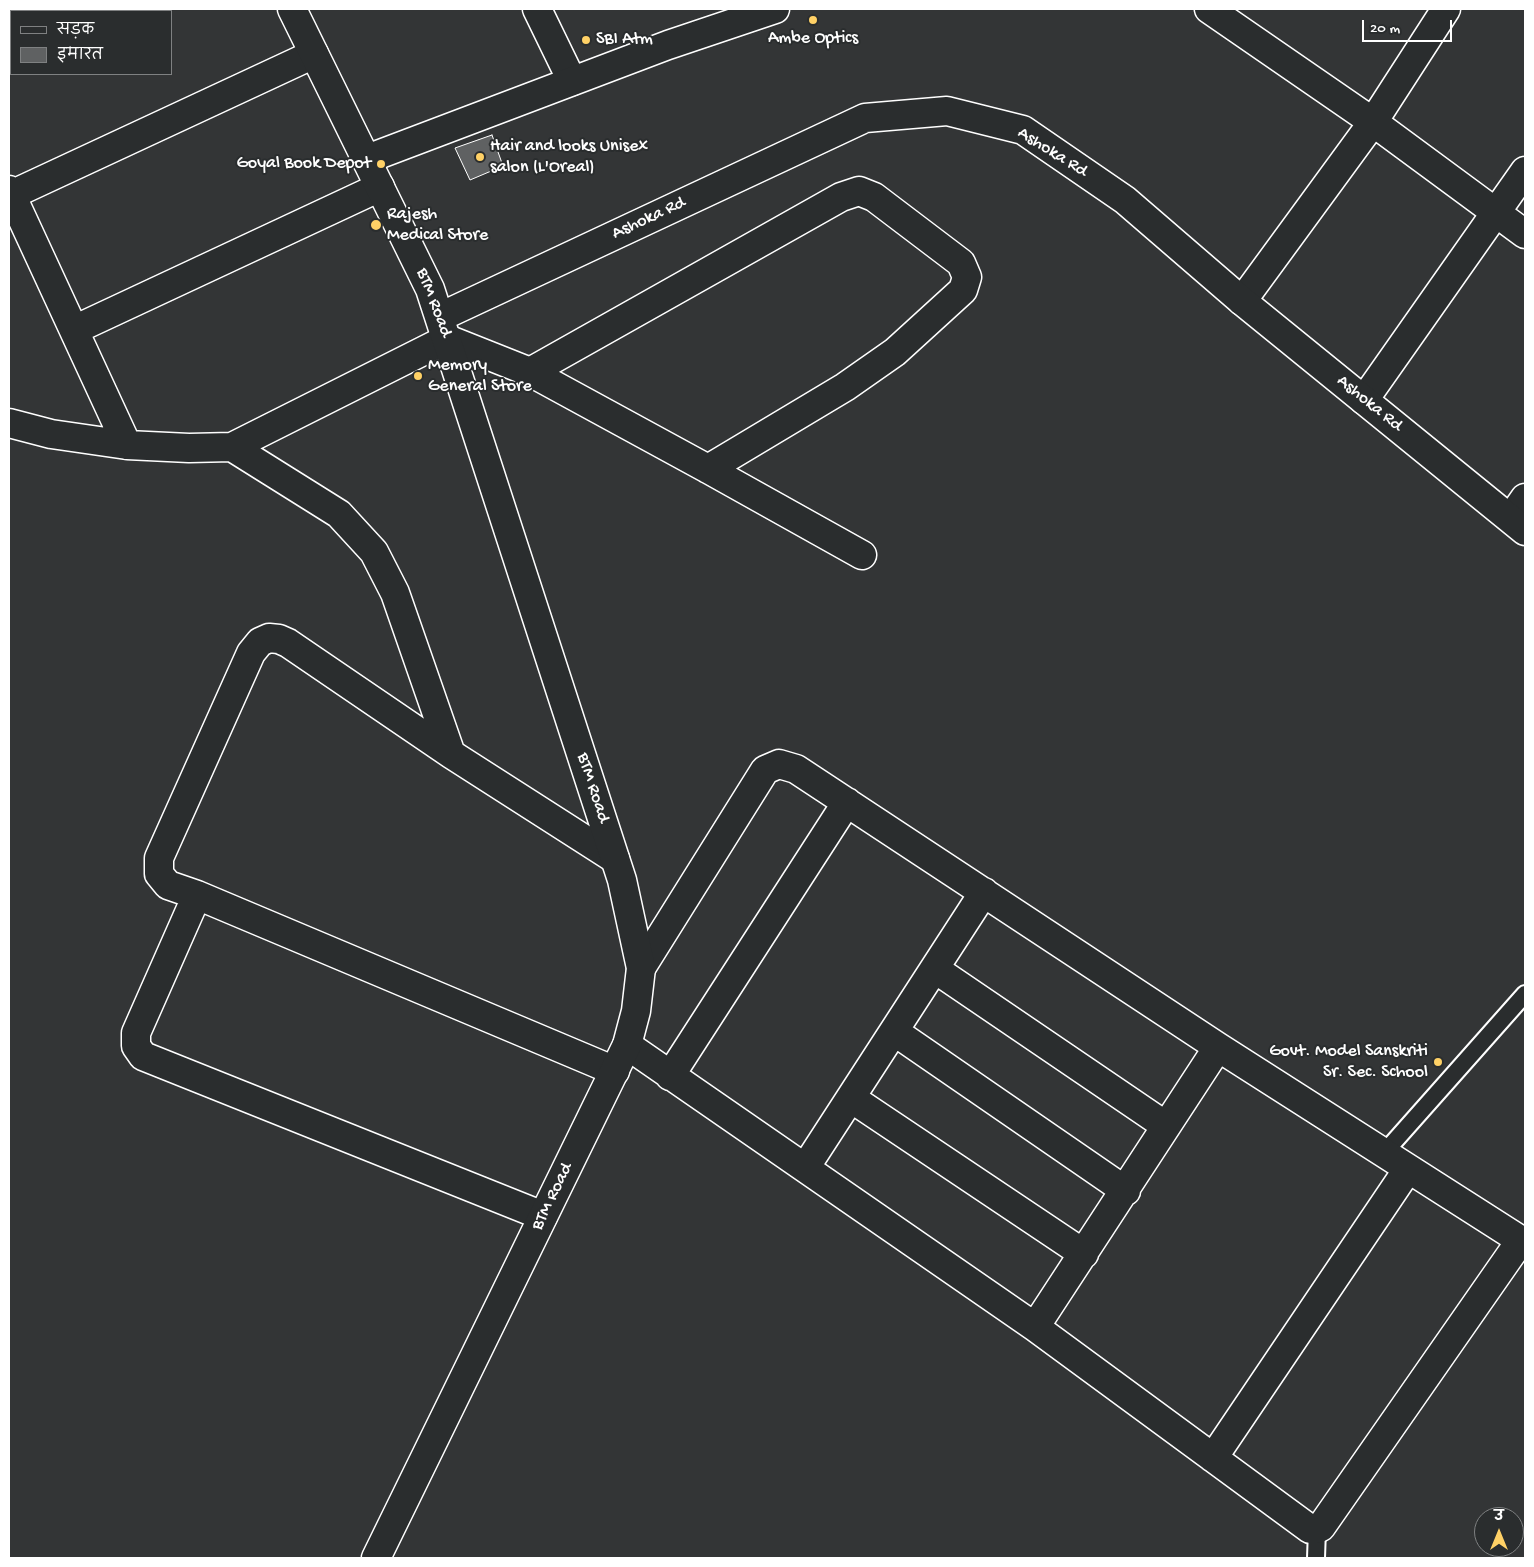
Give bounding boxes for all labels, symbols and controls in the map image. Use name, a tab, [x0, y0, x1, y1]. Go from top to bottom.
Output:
legend	[10, 10, 172, 75]
scale bar	[1364, 10, 1454, 42]
marker: Ambe Optics	[807, 14, 819, 26]
text: 20 m	[1370, 20, 1400, 38]
text: सड़क	[57, 22, 94, 40]
place label: Ambe Optics	[768, 28, 858, 50]
place label: SBI Atm	[596, 29, 653, 51]
marker: SBI Atm	[580, 34, 592, 46]
text: इमारत	[57, 47, 103, 65]
street label: Ashoka Rd	[1013, 123, 1091, 183]
place label: Hair and looks Unisex salon (L'Oreal)	[490, 136, 648, 178]
marker: Hair and looks Unisex salon (L'Oreal)	[474, 151, 486, 163]
place label: Goyal Book Depot	[236, 153, 371, 175]
marker: Goyal Book Depot	[375, 158, 387, 170]
street label: Ashoka Rd	[609, 193, 689, 245]
place label: Rajesh Medical Store	[387, 204, 488, 246]
marker: Rajesh Medical Store	[369, 218, 383, 232]
street label: BTM Road	[410, 265, 456, 341]
place label: Memory General Store	[428, 355, 532, 398]
marker: Memory General Store	[412, 370, 424, 382]
street label: Ashoka Rd	[1332, 371, 1406, 437]
street label: BTM Road	[571, 750, 613, 826]
place label: Govt. Model Sanskriti Sr. Sec. School	[1269, 1041, 1428, 1084]
marker: Govt. Model Sanskriti Sr. Sec. School	[1432, 1056, 1444, 1068]
street label: BTM Road	[527, 1160, 579, 1234]
north arrow	[1474, 1507, 1524, 1557]
text: उ	[1494, 1509, 1504, 1526]

